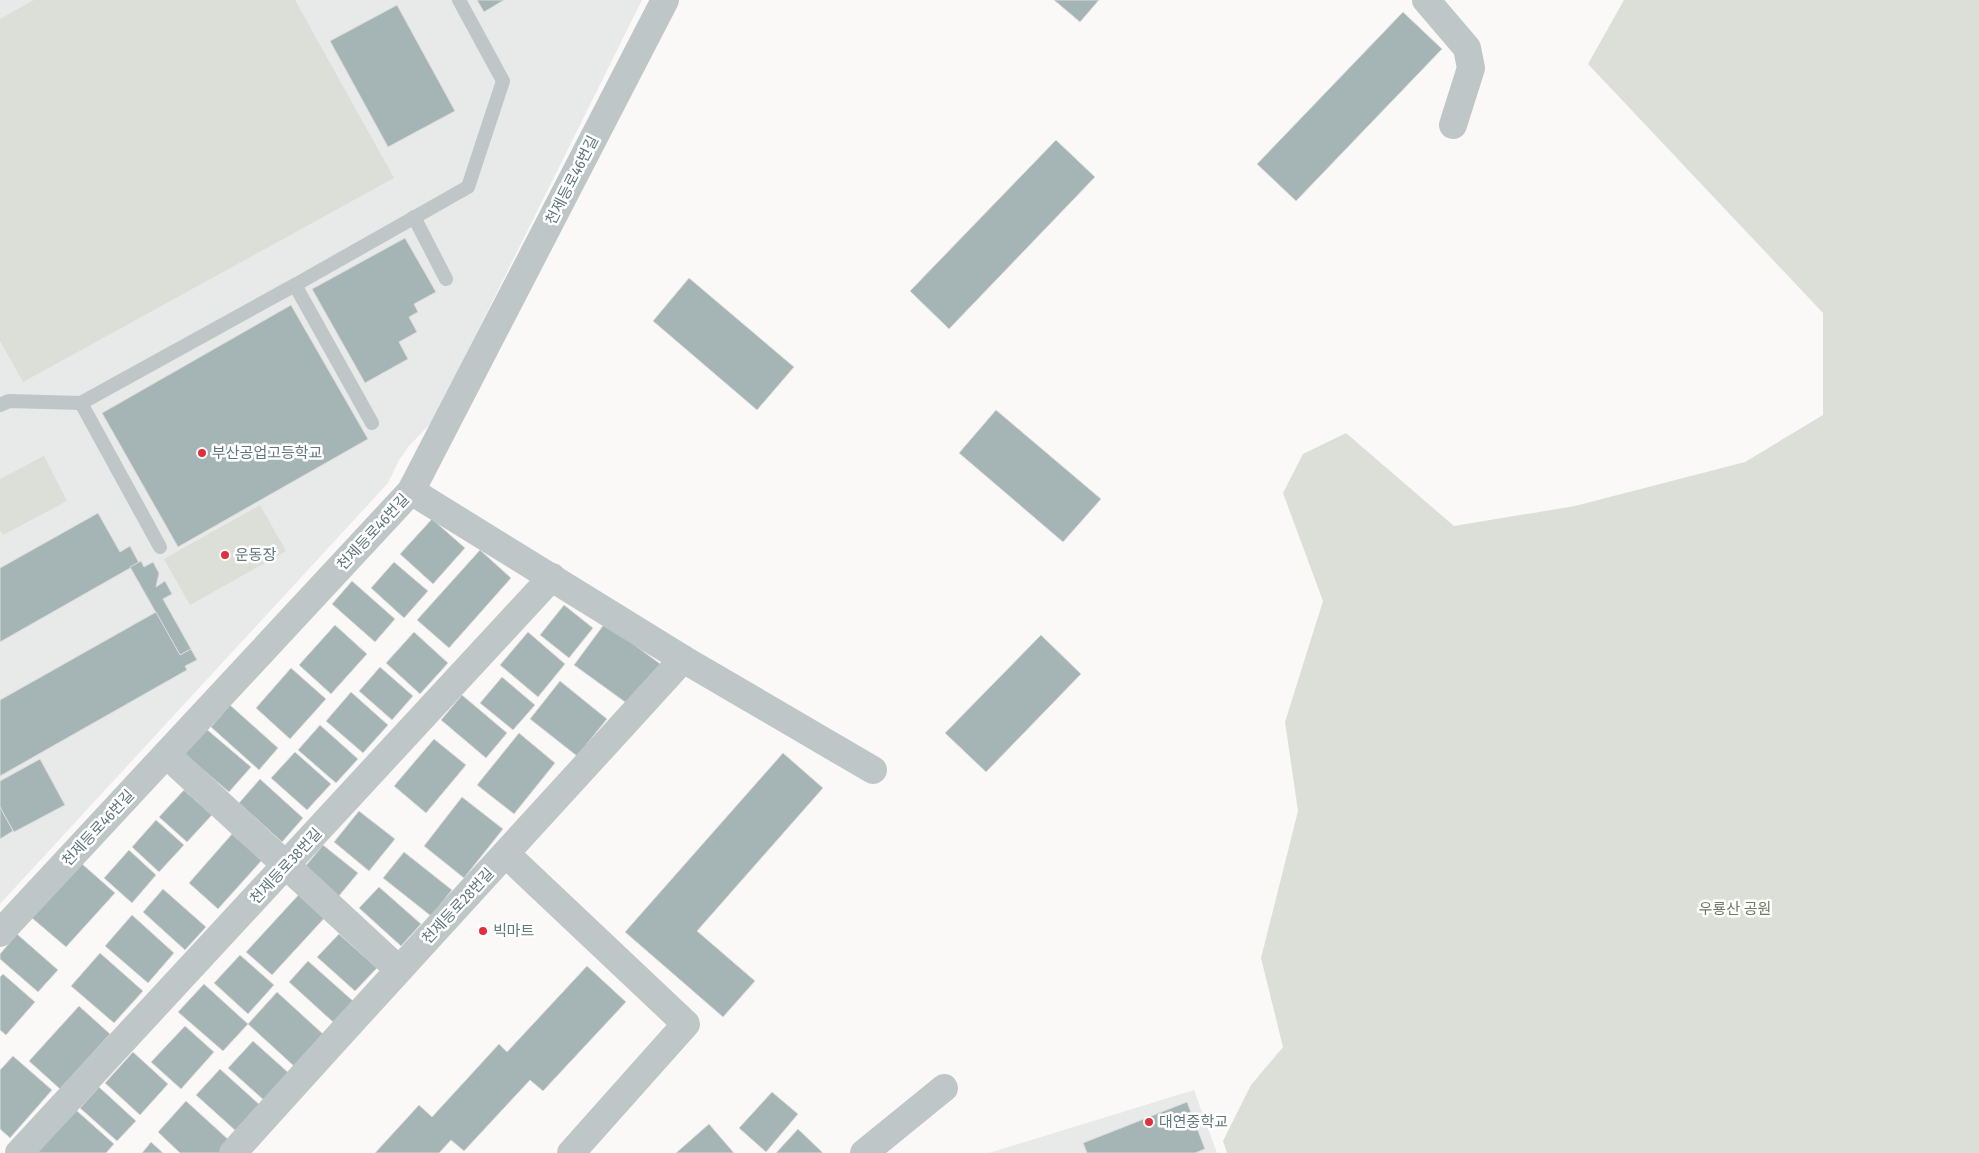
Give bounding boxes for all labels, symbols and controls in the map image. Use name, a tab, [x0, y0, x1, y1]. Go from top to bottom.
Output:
street label: 천제등로46번길	[542, 132, 602, 228]
place label: 부산공업고등학교	[212, 444, 322, 462]
marker: 부산공업고등학교	[196, 447, 208, 459]
street label: 천제등로46번길	[333, 490, 413, 574]
place label: 운동장	[235, 546, 277, 564]
marker: 운동장	[219, 549, 231, 561]
street label: 천제등로46번길	[58, 786, 138, 870]
street label: 천제등로38번길	[246, 824, 326, 908]
street label: 천제등로28번길	[418, 864, 498, 948]
park label: 우룡산 공원	[1699, 900, 1771, 918]
place label: 빅마트	[493, 922, 535, 940]
marker: 빅마트	[477, 925, 489, 937]
place label: 대연중학교	[1159, 1113, 1228, 1131]
marker: 대연중학교	[1143, 1116, 1155, 1128]

